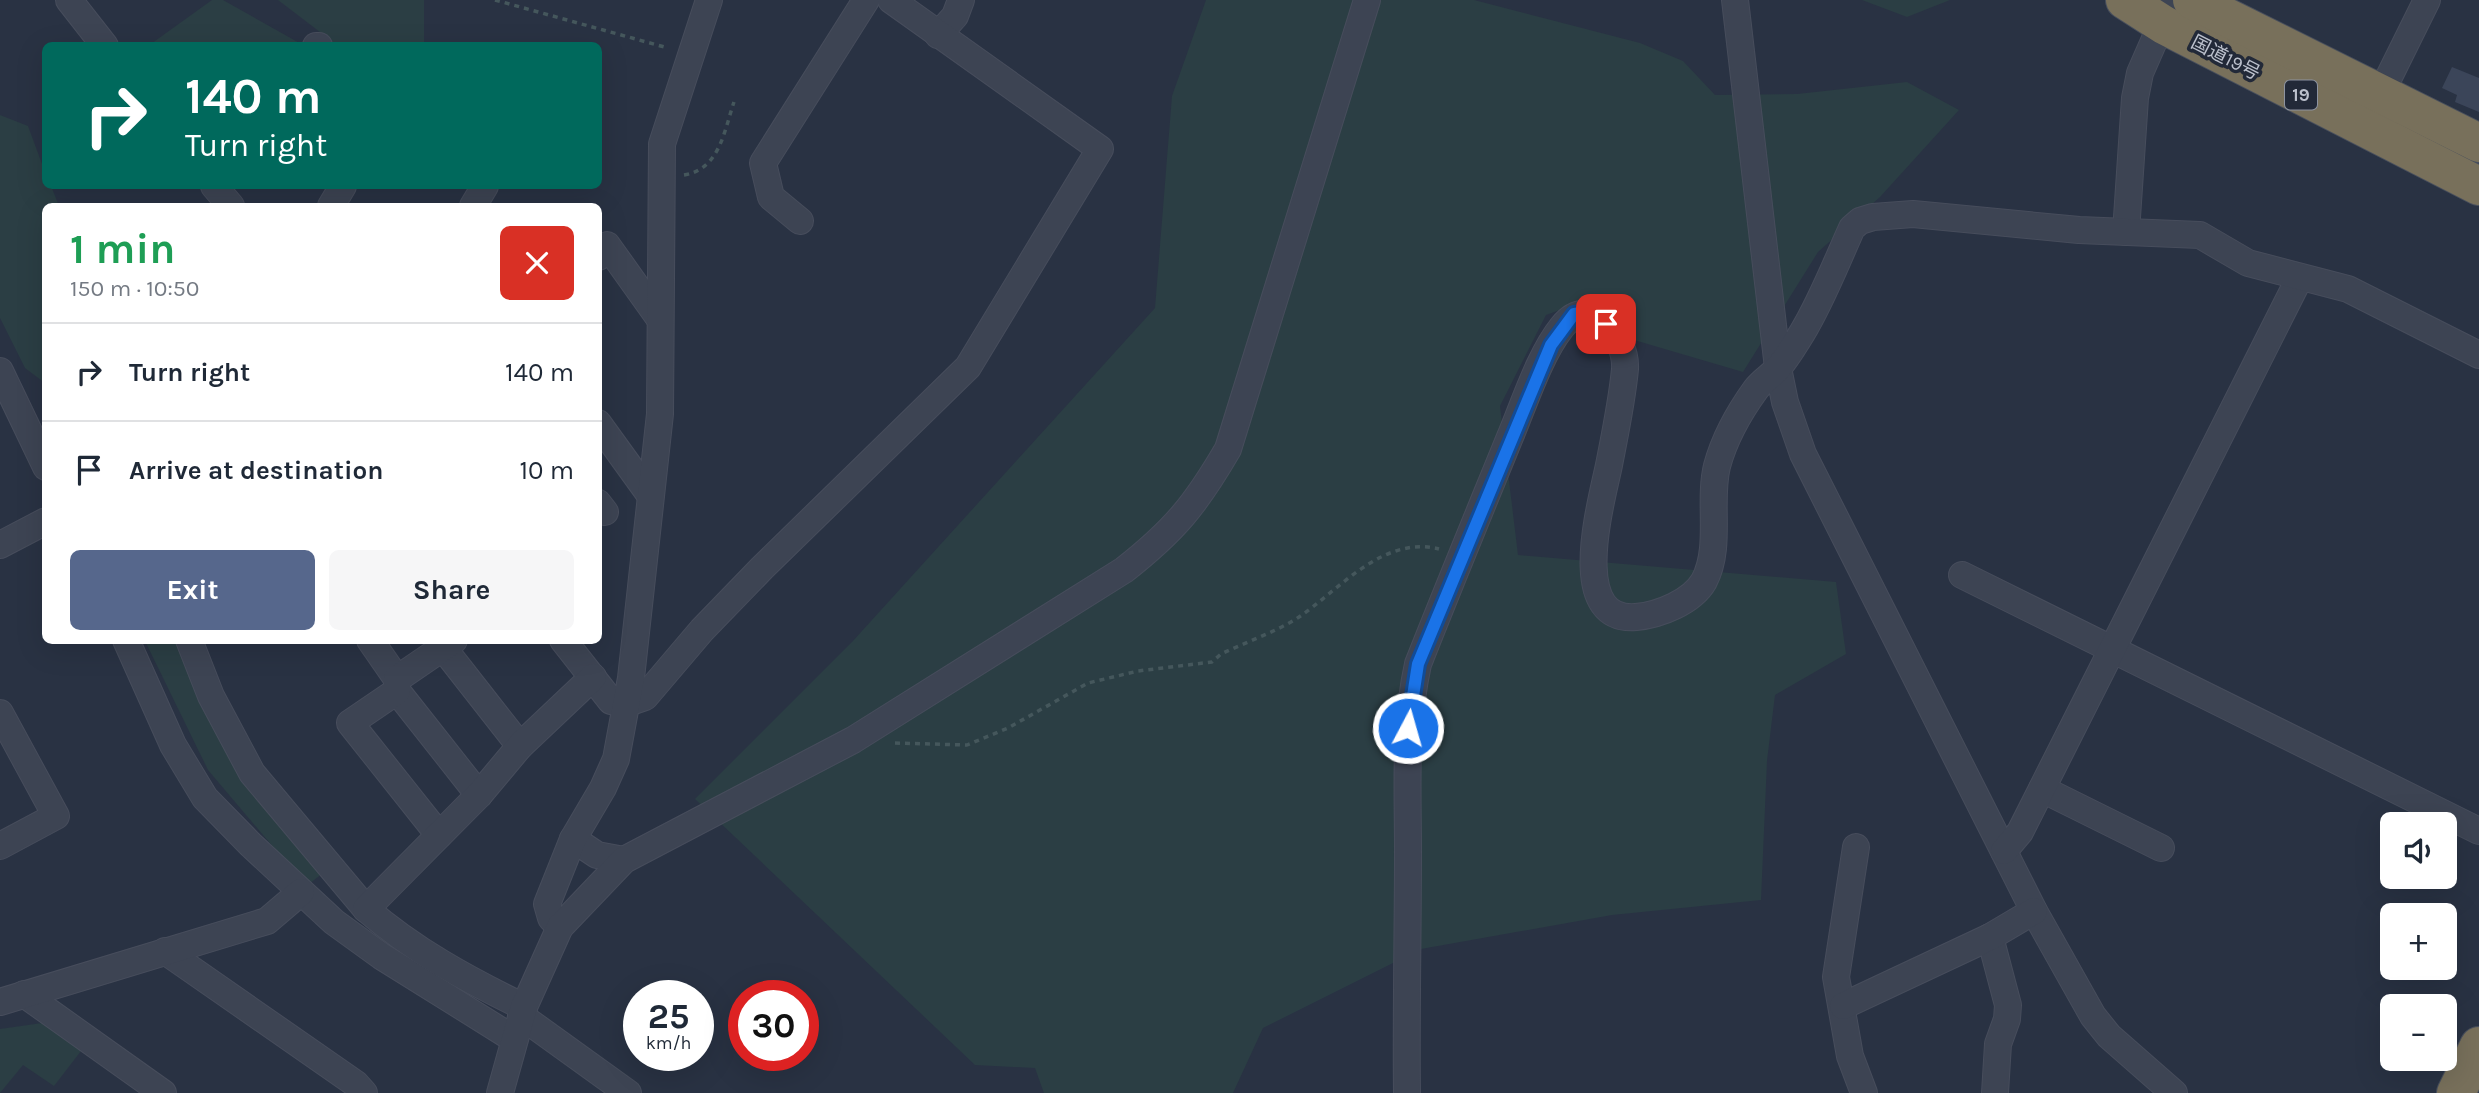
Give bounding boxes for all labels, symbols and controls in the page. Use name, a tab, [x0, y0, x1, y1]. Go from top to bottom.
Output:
street label: 国道19号	[2187, 31, 2264, 85]
text: 140 m	[185, 68, 322, 125]
icon: right	[70, 70, 161, 161]
road number: 19	[2285, 80, 2317, 110]
text: Turn right	[185, 127, 327, 164]
text: 1 min	[70, 224, 175, 274]
button: close	[500, 226, 574, 300]
text: 150 m · 10:50	[70, 275, 199, 302]
pin	[1576, 294, 1636, 354]
icon: arrive	[1587, 305, 1625, 343]
icon: right	[70, 353, 108, 391]
text: Turn right	[129, 357, 250, 388]
text: 140 m	[505, 357, 574, 388]
icon: arrive	[70, 451, 108, 489]
text: Arrive at destination	[129, 455, 383, 486]
text: 10 m	[519, 455, 574, 486]
button: Exit	[70, 550, 315, 630]
button: Share	[329, 550, 574, 630]
position arrow	[1371, 691, 1445, 765]
map controls	[2380, 812, 2457, 1071]
button: sound	[2380, 812, 2457, 889]
button: +	[2380, 903, 2457, 980]
speed limit sign: 30	[728, 980, 819, 1071]
button: −	[2380, 994, 2457, 1071]
text: 25	[648, 996, 689, 1037]
text: km/h	[646, 1032, 691, 1054]

